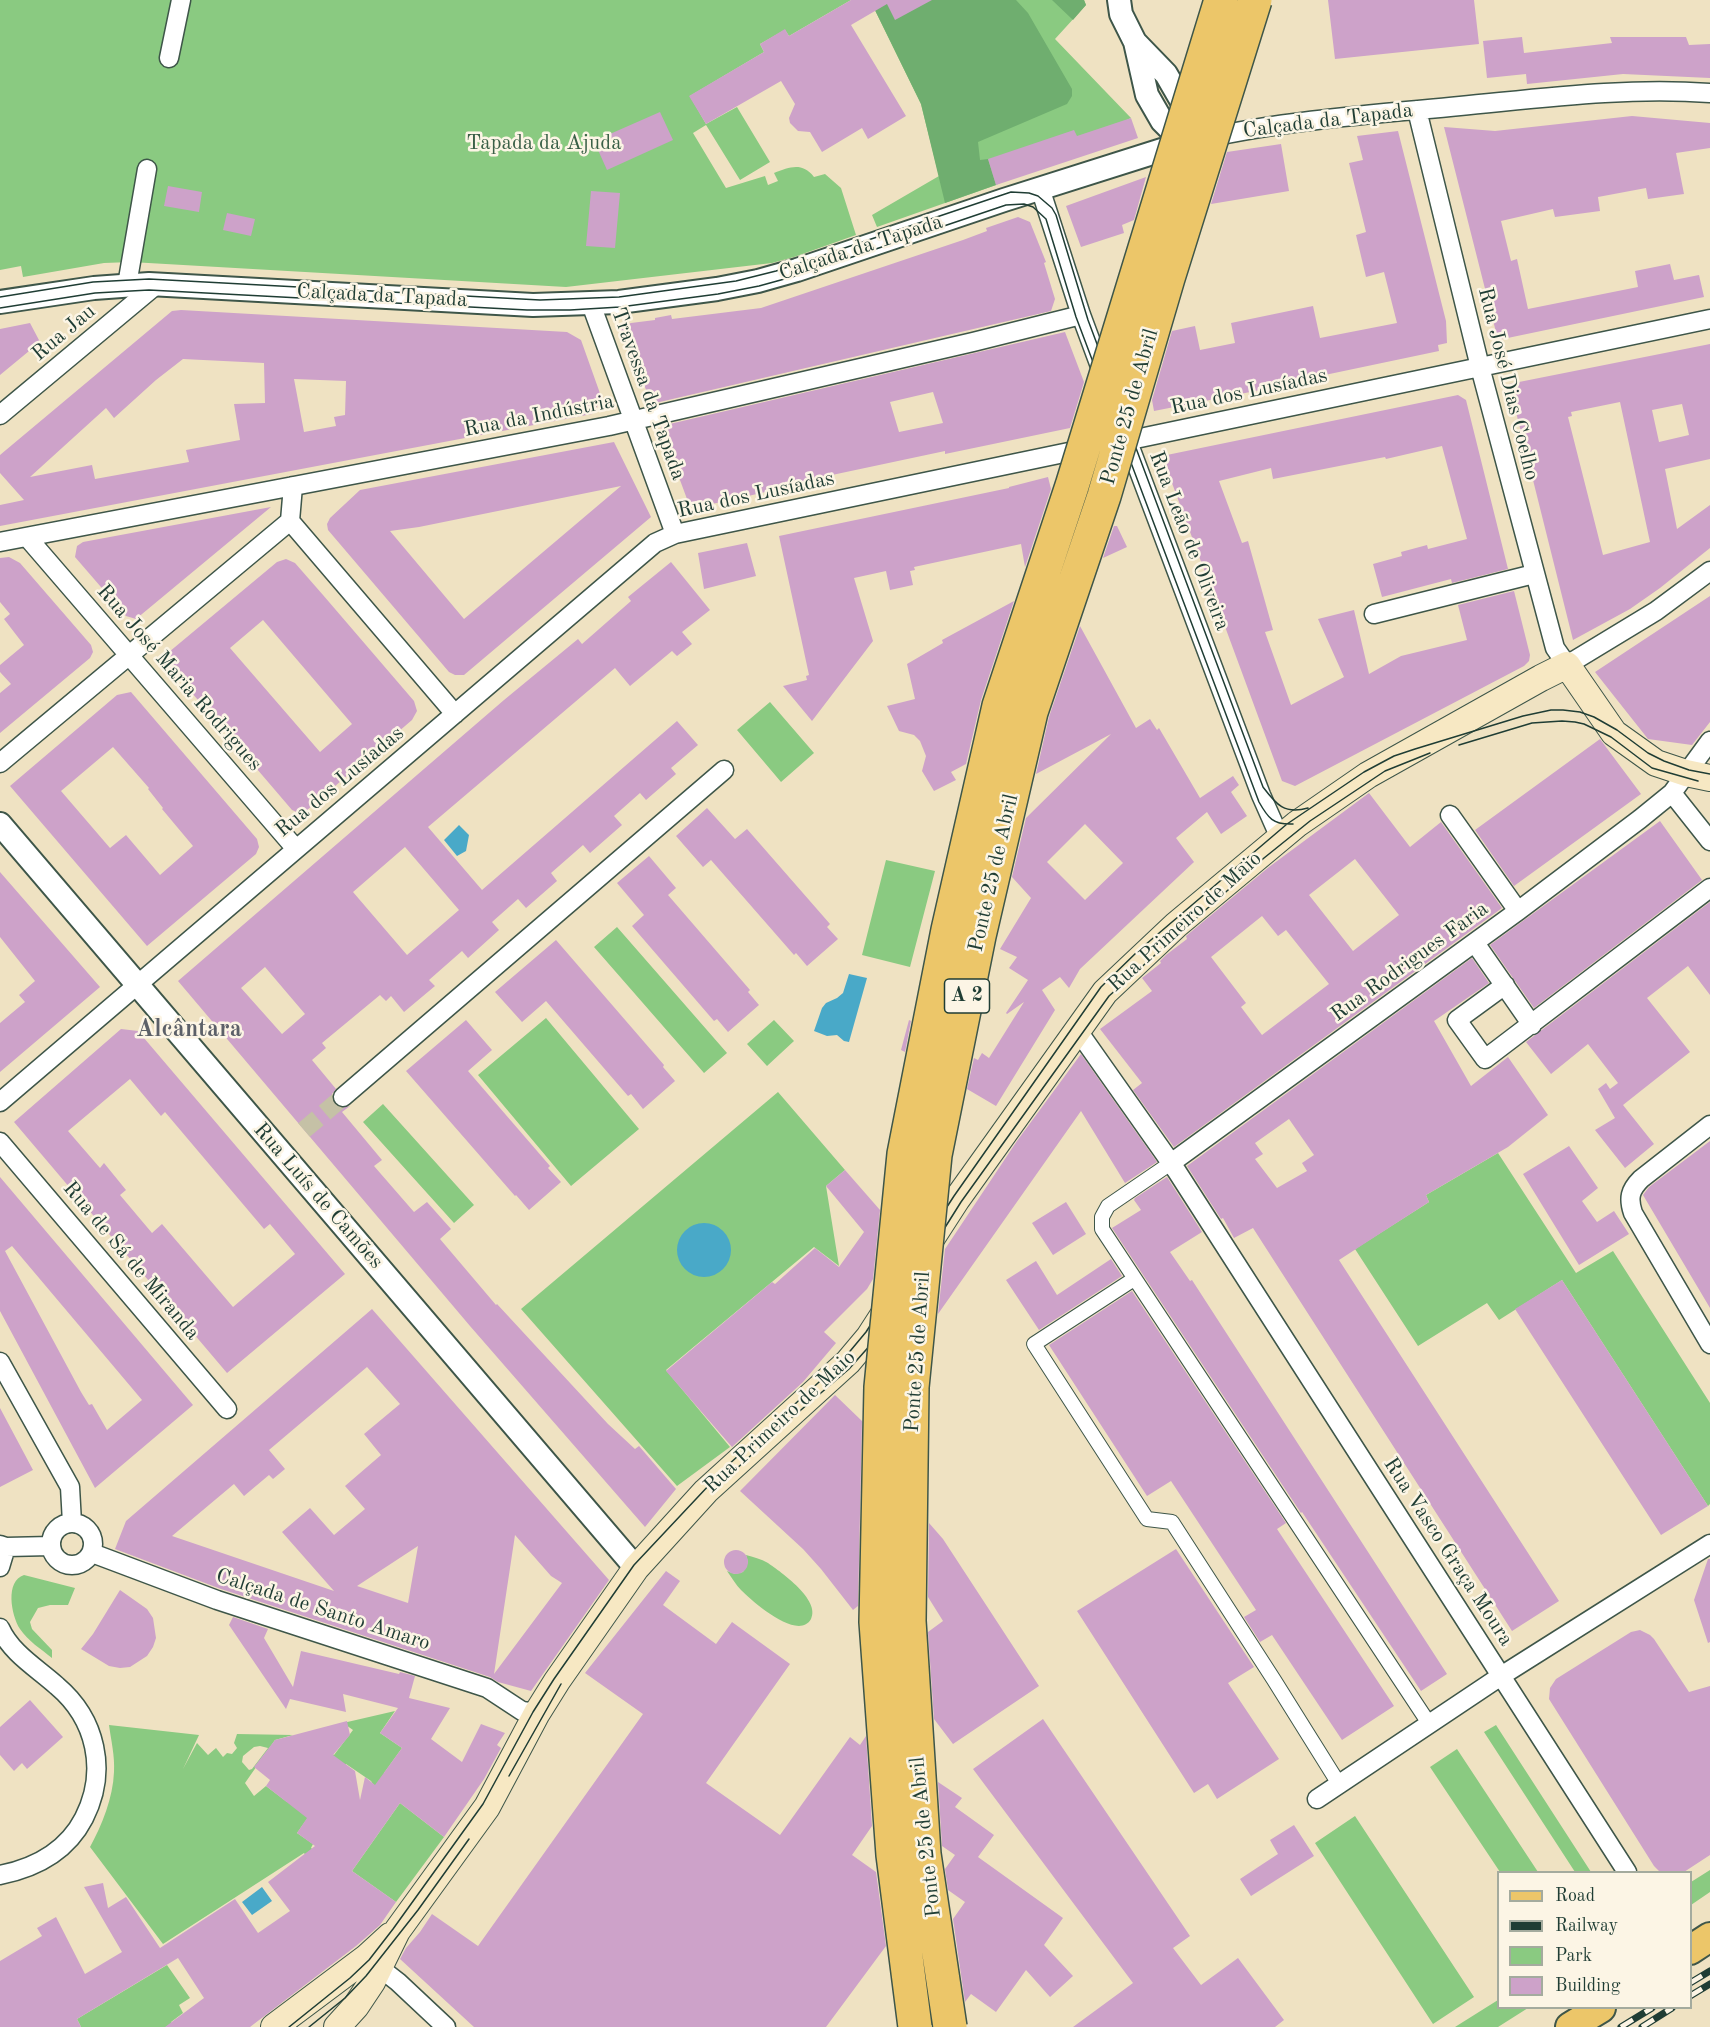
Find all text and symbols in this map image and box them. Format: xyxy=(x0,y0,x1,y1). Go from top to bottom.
street label: Calçada da Tapada xyxy=(1242,98,1414,144)
park label: Tapada da Ajuda xyxy=(466,130,622,156)
street label: Calçada da Tapada xyxy=(776,210,946,286)
street label: Calçada da Tapada xyxy=(296,279,468,313)
street label: Rua José Dias Coelho xyxy=(1472,285,1544,483)
street label: Rua Jau xyxy=(27,299,101,367)
street label: Travessa da Tapada xyxy=(605,304,691,484)
street label: Ponte 25 de Abril xyxy=(1096,326,1164,488)
street label: Rua dos Lusíadas xyxy=(1168,363,1330,421)
street label: Rua da Indústria xyxy=(462,389,616,443)
street label: Rua Leão de Oliveira xyxy=(1143,448,1235,634)
street label: Rua dos Lusíadas xyxy=(675,466,837,524)
street label: Rua José Maria Rodrigues xyxy=(91,579,267,777)
street label: Rua dos Lusíadas xyxy=(271,721,409,843)
street label: Ponte 25 de Abril xyxy=(964,792,1024,954)
street label: Rua Primeiro de Maio xyxy=(1103,846,1267,998)
street label: Rua Rodrigues Faria xyxy=(1326,896,1494,1028)
road number: A 2 xyxy=(944,979,990,1013)
district label: Alcântara xyxy=(136,1016,242,1044)
street label: Rua Luís de Camões xyxy=(248,1118,388,1274)
street label: Rua de Sá de Miranda xyxy=(57,1176,205,1346)
street label: Ponte 25 de Abril xyxy=(900,1271,936,1433)
street label: Rua Primeiro de Maio xyxy=(699,1345,861,1499)
street label: Rua Vasco Graça Moura xyxy=(1378,1453,1518,1651)
street label: Calçada de Santo Amaro xyxy=(213,1563,433,1657)
street label: Ponte 25 de Abril xyxy=(905,1755,947,1919)
legend xyxy=(1497,1871,1692,2009)
text: Road xyxy=(1555,1887,1595,1905)
text: Railway xyxy=(1555,1917,1618,1935)
text: Park xyxy=(1555,1947,1592,1965)
text: Building xyxy=(1555,1977,1620,1995)

